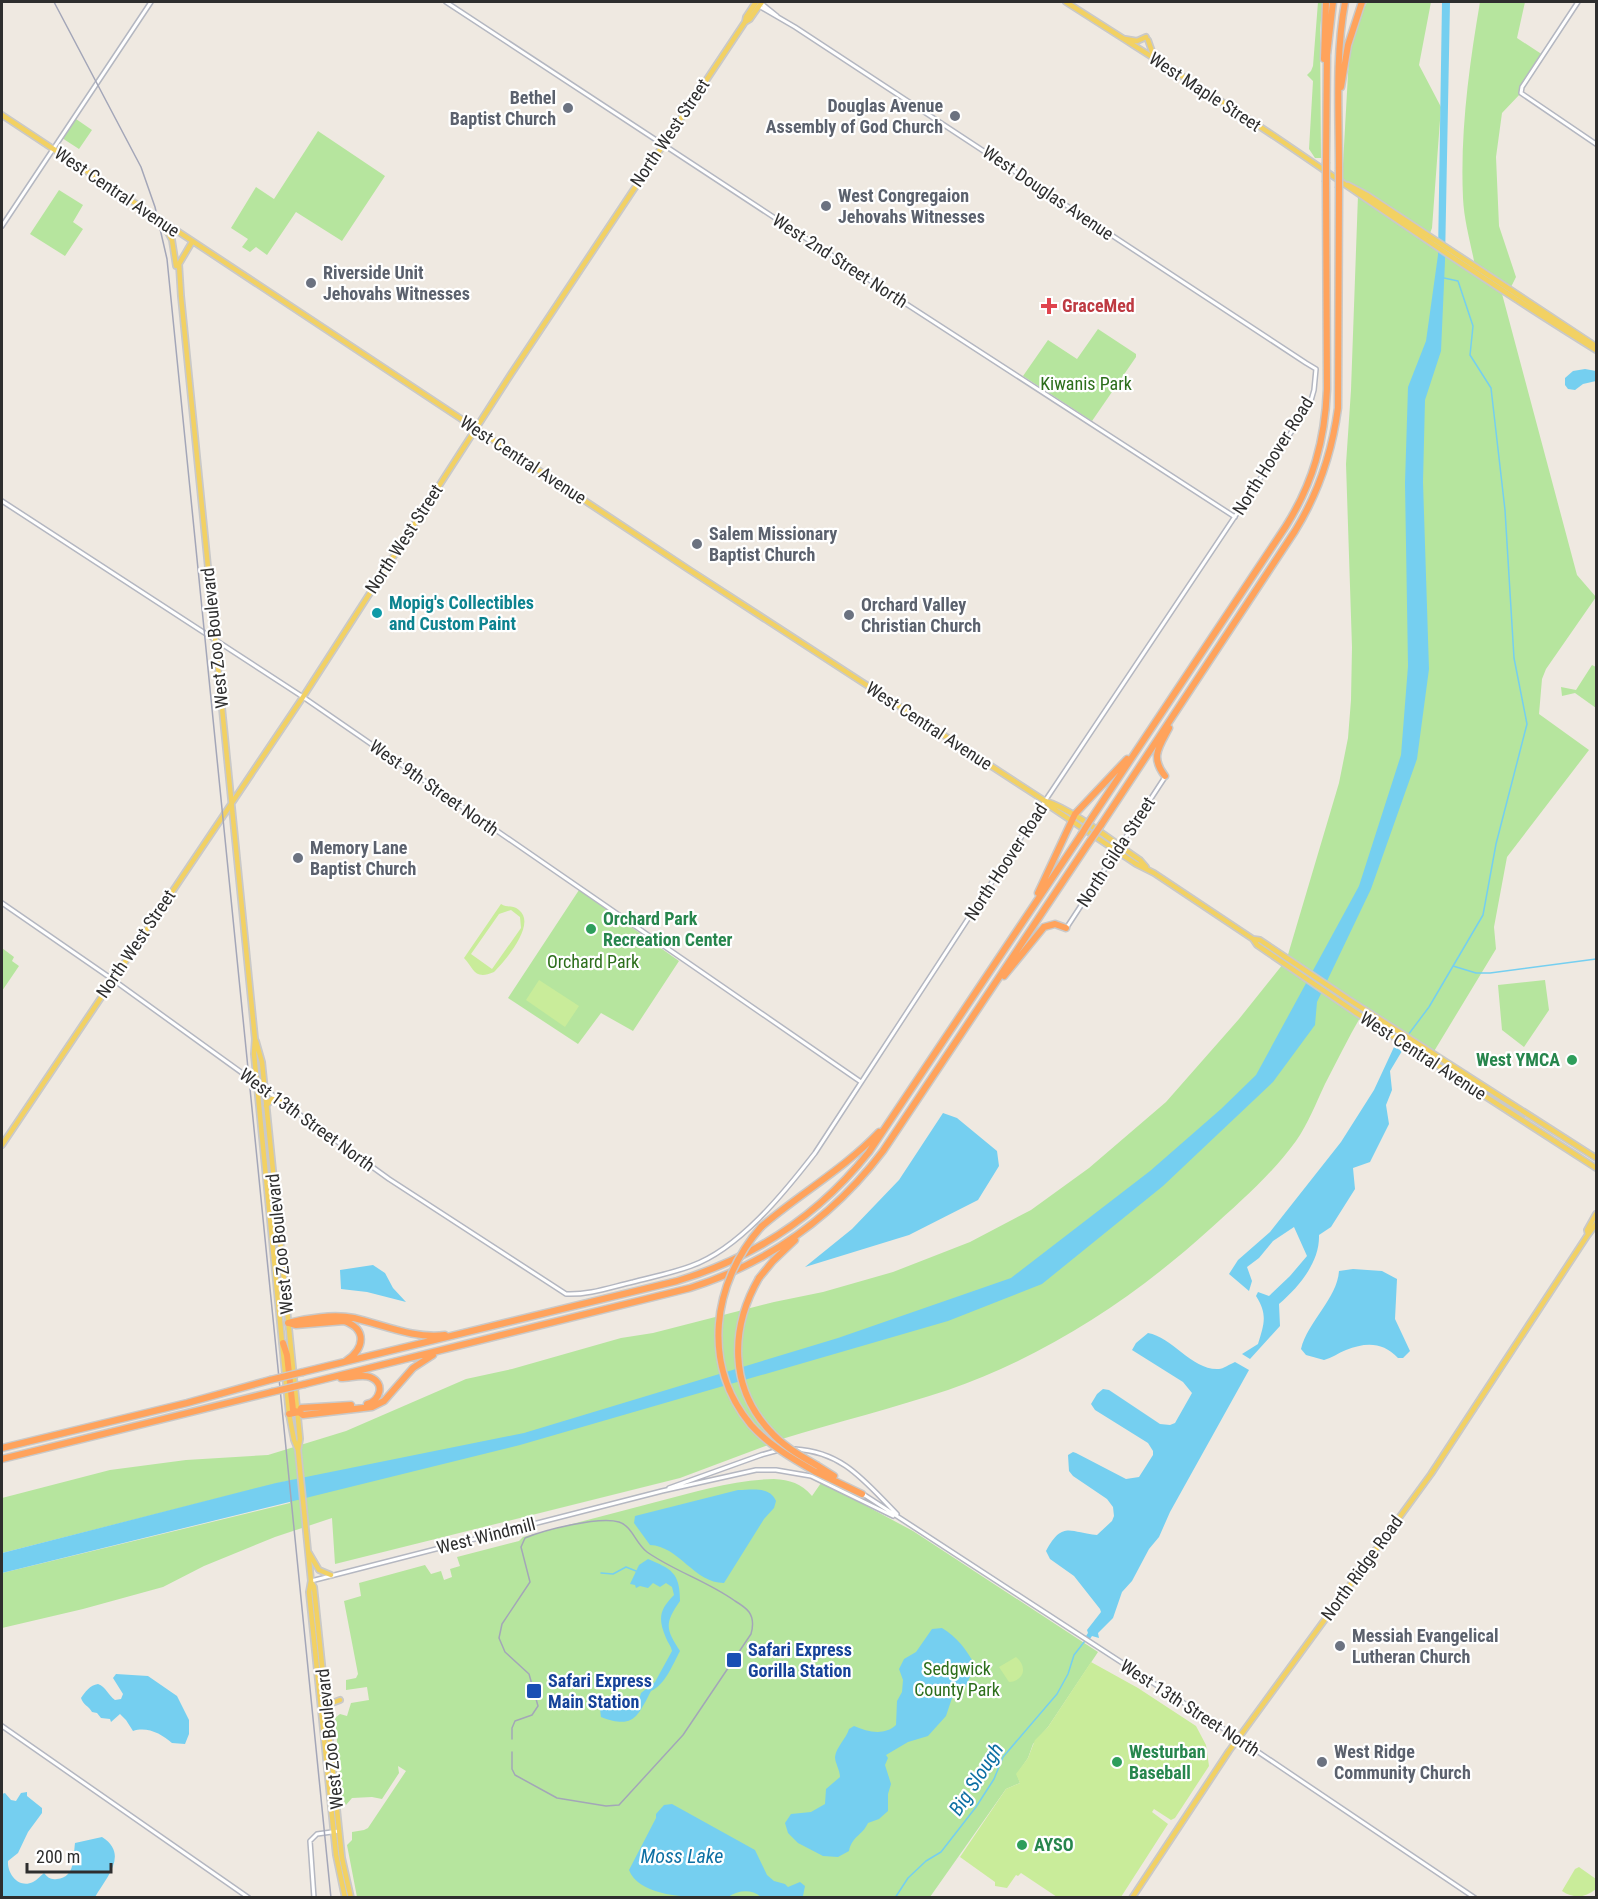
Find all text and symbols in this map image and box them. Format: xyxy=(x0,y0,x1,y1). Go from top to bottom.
street label: West Maple Street xyxy=(1145,48,1265,136)
street label: North West Street xyxy=(626,75,714,191)
place label: Bethel Baptist Church xyxy=(450,87,556,129)
place label: Douglas Avenue Assembly of God Church xyxy=(766,95,943,137)
marker: Bethel Baptist Church xyxy=(561,101,575,115)
marker: Douglas Avenue Assembly of God Church xyxy=(948,109,962,123)
street label: West Douglas Avenue xyxy=(979,141,1118,244)
street label: West Central Avenue xyxy=(51,142,184,241)
place label: West Congregaion Jehovahs Witnesses xyxy=(838,185,985,227)
marker: West Congregaion Jehovahs Witnesses xyxy=(819,199,833,213)
street label: West 2nd Street North xyxy=(769,209,912,312)
place label: Riverside Unit Jehovahs Witnesses xyxy=(323,262,470,304)
marker: Riverside Unit Jehovahs Witnesses xyxy=(304,276,318,290)
place label: GraceMed xyxy=(1062,295,1135,316)
marker: GraceMed xyxy=(1040,297,1058,315)
park label: Kiwanis Park xyxy=(1040,373,1132,394)
street label: North Hoover Road xyxy=(1228,393,1317,519)
street label: West Central Avenue xyxy=(456,411,590,508)
street label: North West Street xyxy=(360,480,447,597)
place label: Salem Missionary Baptist Church xyxy=(709,523,837,565)
marker: Salem Missionary Baptist Church xyxy=(690,537,704,551)
street label: West Zoo Boulevard xyxy=(197,567,232,709)
place label: Mopig's Collectibles and Custom Paint xyxy=(389,592,534,634)
place label: Orchard Valley Christian Church xyxy=(861,594,981,636)
marker: Mopig's Collectibles and Custom Paint xyxy=(370,606,384,620)
marker: Orchard Valley Christian Church xyxy=(842,608,856,622)
street label: West Central Avenue xyxy=(862,677,996,774)
street label: West 9th Street North xyxy=(366,735,503,840)
street label: North Gilda Street xyxy=(1072,793,1159,911)
street label: North Hoover Road xyxy=(960,799,1051,924)
place label: Memory Lane Baptist Church xyxy=(310,837,416,879)
marker: Memory Lane Baptist Church xyxy=(291,851,305,865)
street label: North West Street xyxy=(92,886,180,1002)
place label: Orchard Park Recreation Center xyxy=(603,908,733,950)
marker: Orchard Park Recreation Center xyxy=(584,922,598,936)
park label: Orchard Park xyxy=(547,951,639,972)
street label: West Central Avenue xyxy=(1356,1007,1490,1104)
place label: West YMCA xyxy=(1476,1049,1560,1070)
marker: West YMCA xyxy=(1565,1053,1579,1067)
street label: West 13th Street North xyxy=(236,1064,379,1176)
street label: West Zoo Boulevard xyxy=(262,1173,297,1315)
street label: North Ridge Road xyxy=(1317,1511,1407,1624)
street label: West Windmill xyxy=(434,1513,537,1558)
place label: Messiah Evangelical Lutheran Church xyxy=(1352,1625,1499,1667)
place label: Safari Express Gorilla Station xyxy=(748,1639,852,1681)
marker: Messiah Evangelical Lutheran Church xyxy=(1333,1639,1347,1653)
marker: Safari Express Gorilla Station xyxy=(725,1651,743,1669)
street label: West 13th Street North xyxy=(1117,1655,1264,1760)
park label: Sedgwick County Park xyxy=(914,1658,1000,1700)
street label: West Zoo Boulevard xyxy=(312,1668,347,1810)
place label: Safari Express Main Station xyxy=(548,1670,652,1712)
marker: Safari Express Main Station xyxy=(525,1682,543,1700)
water label: Big Slough xyxy=(944,1738,1008,1820)
place label: Westurban Baseball xyxy=(1129,1741,1206,1783)
place label: West Ridge Community Church xyxy=(1334,1741,1471,1783)
marker: Westurban Baseball xyxy=(1110,1755,1124,1769)
marker: West Ridge Community Church xyxy=(1315,1755,1329,1769)
place label: AYSO xyxy=(1034,1834,1074,1855)
scale bar xyxy=(27,1836,111,1874)
marker: AYSO xyxy=(1015,1838,1029,1852)
water label: Moss Lake xyxy=(641,1844,723,1868)
text: 200 m xyxy=(36,1846,80,1867)

